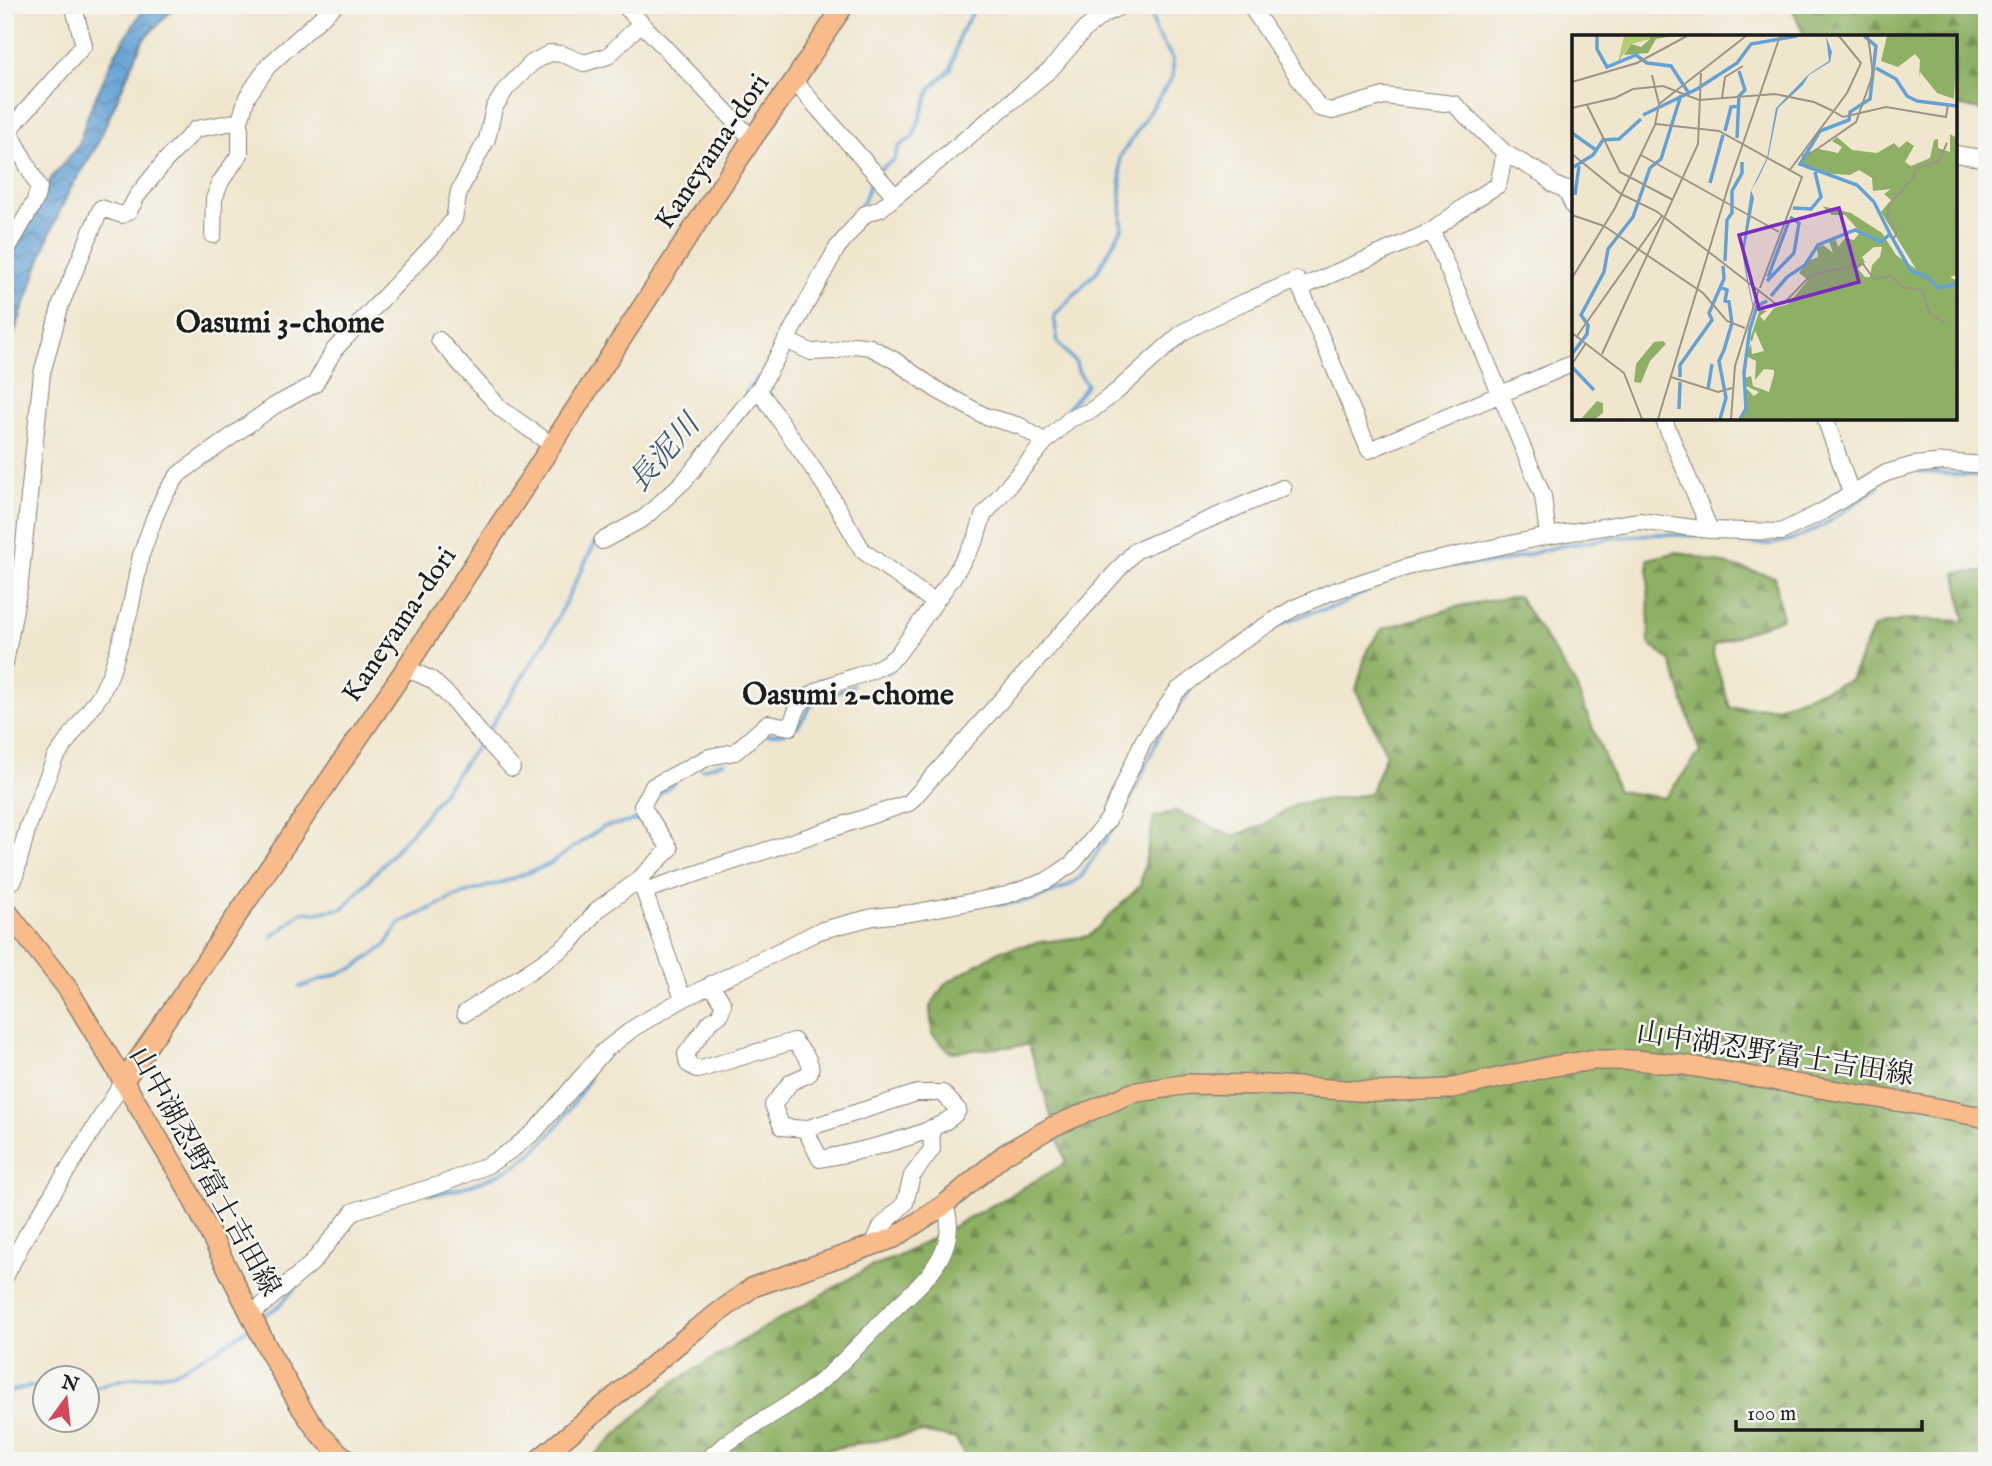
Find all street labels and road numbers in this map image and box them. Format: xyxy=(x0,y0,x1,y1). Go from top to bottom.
street label: Kaneyama-dori xyxy=(648,68,778,236)
street label: Kaneyama-dori xyxy=(335,541,465,709)
street label: 山中湖忍野富士吉田線 xyxy=(1634,1016,1916,1094)
street label: 山中湖忍野富士吉田線 xyxy=(121,1041,287,1303)

